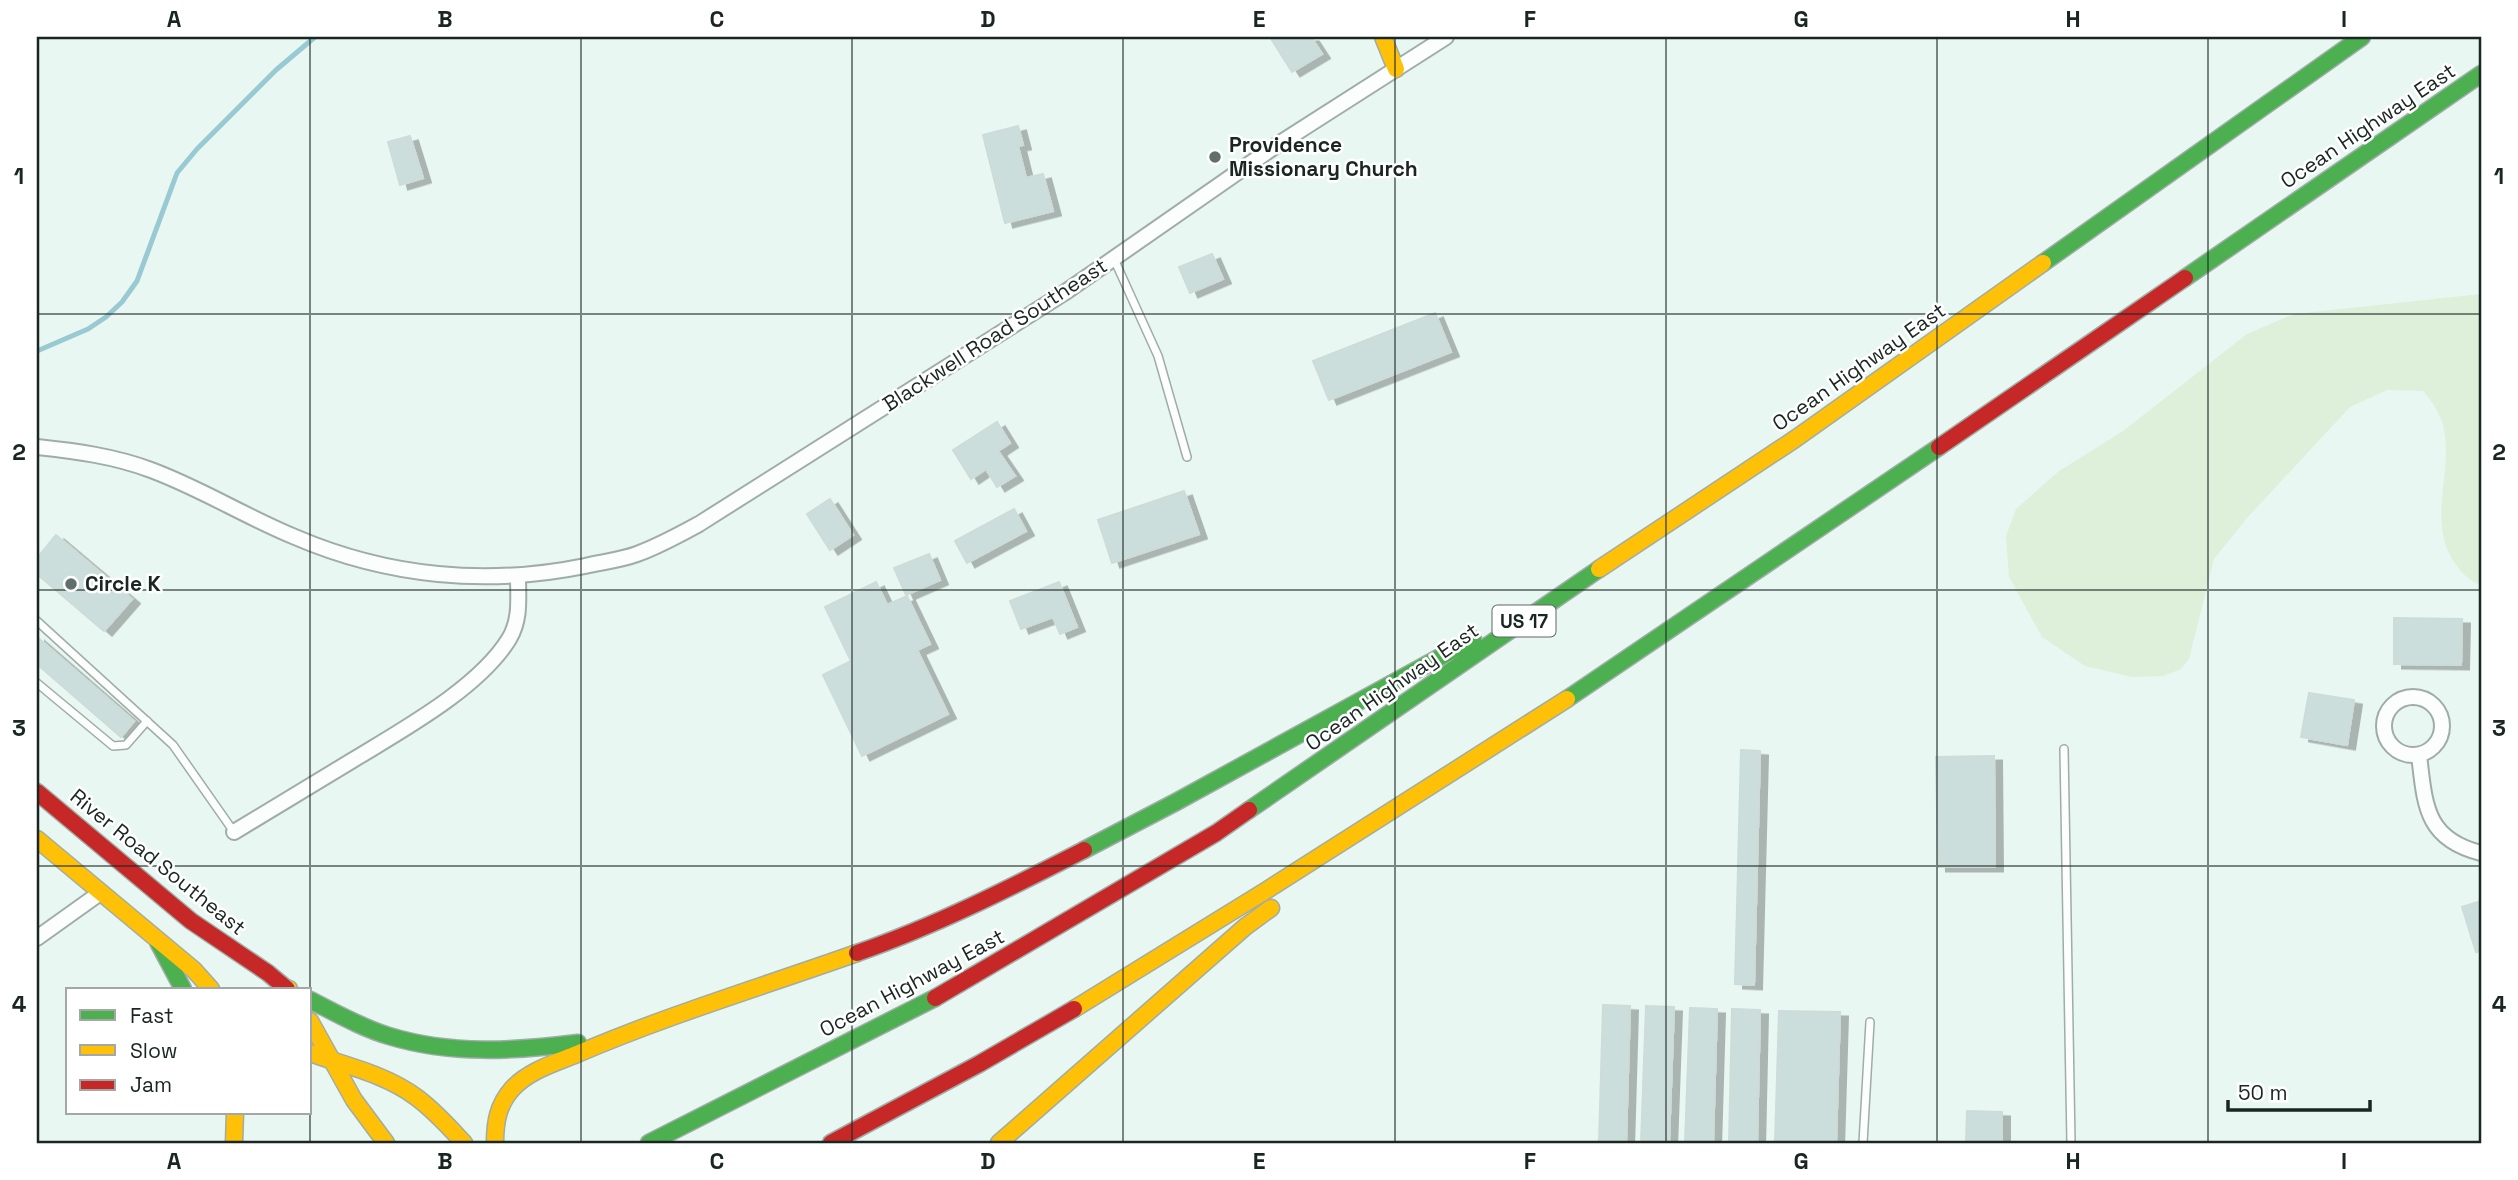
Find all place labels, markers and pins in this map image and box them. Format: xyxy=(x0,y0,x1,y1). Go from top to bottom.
place label: Providence Missionary Church xyxy=(1229,131,1418,182)
marker: Providence Missionary Church xyxy=(1207,149,1223,165)
place label: Circle K xyxy=(85,570,161,597)
marker: Circle K xyxy=(63,576,79,592)

